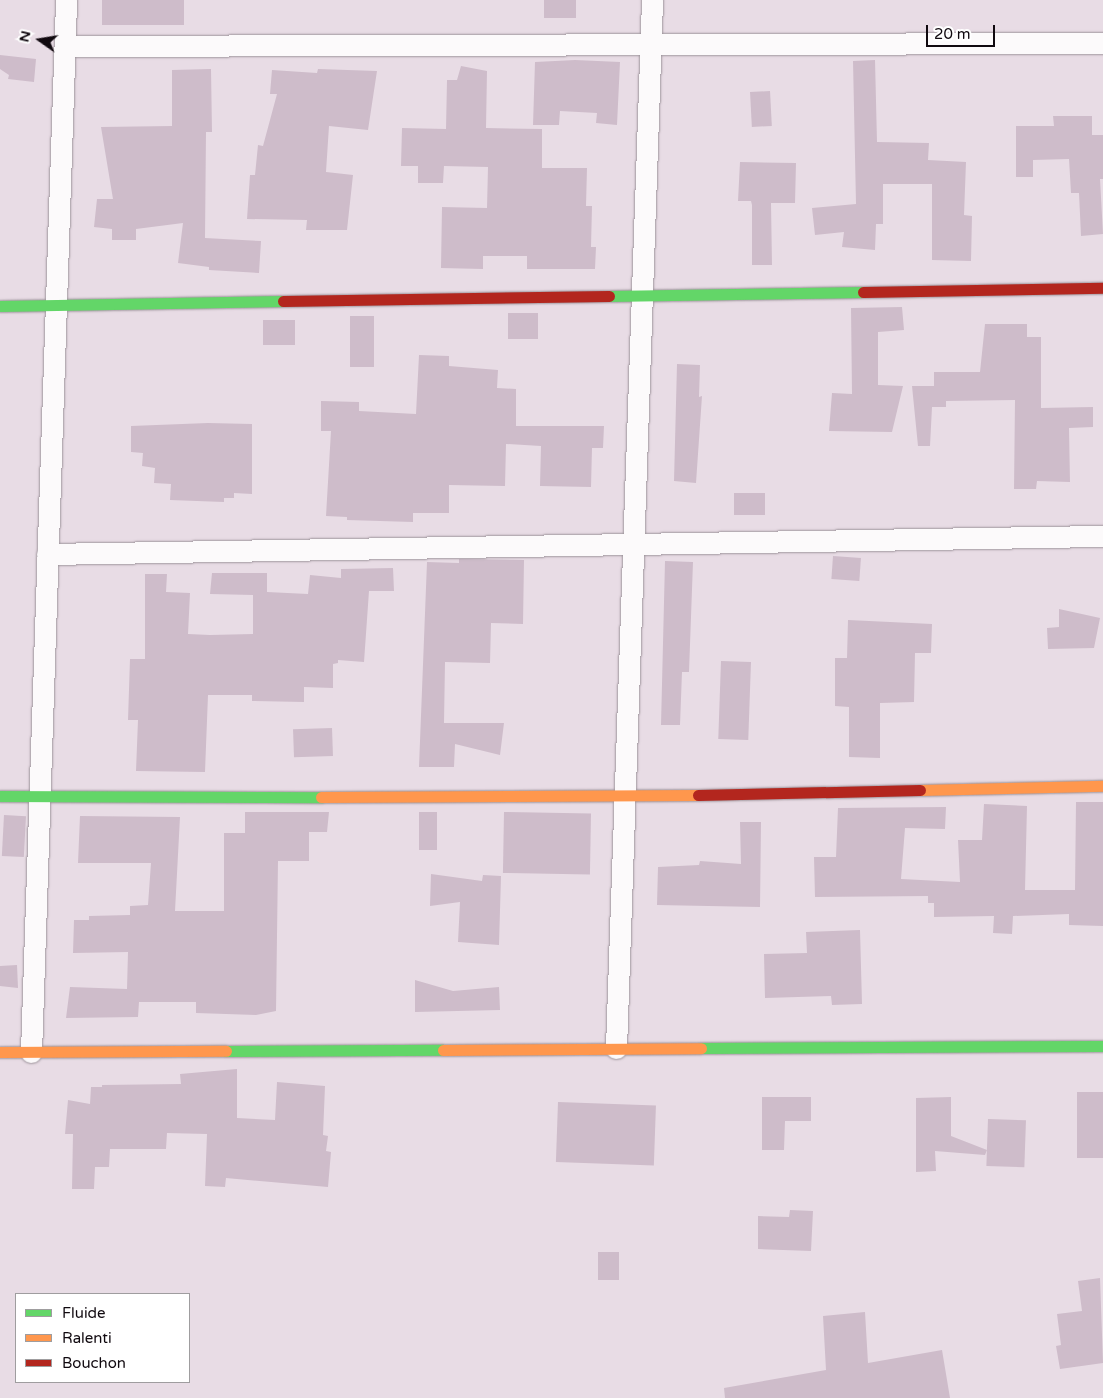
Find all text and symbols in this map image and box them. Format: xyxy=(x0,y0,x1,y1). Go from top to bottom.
north arrow xyxy=(15,15,65,65)
scale bar xyxy=(928,15,997,47)
text: 20 m xyxy=(934,25,971,43)
text: N xyxy=(15,29,34,44)
legend xyxy=(15,1293,190,1383)
text: Fluide xyxy=(62,1304,106,1322)
text: Ralenti xyxy=(62,1329,112,1347)
text: Bouchon xyxy=(62,1354,126,1372)

